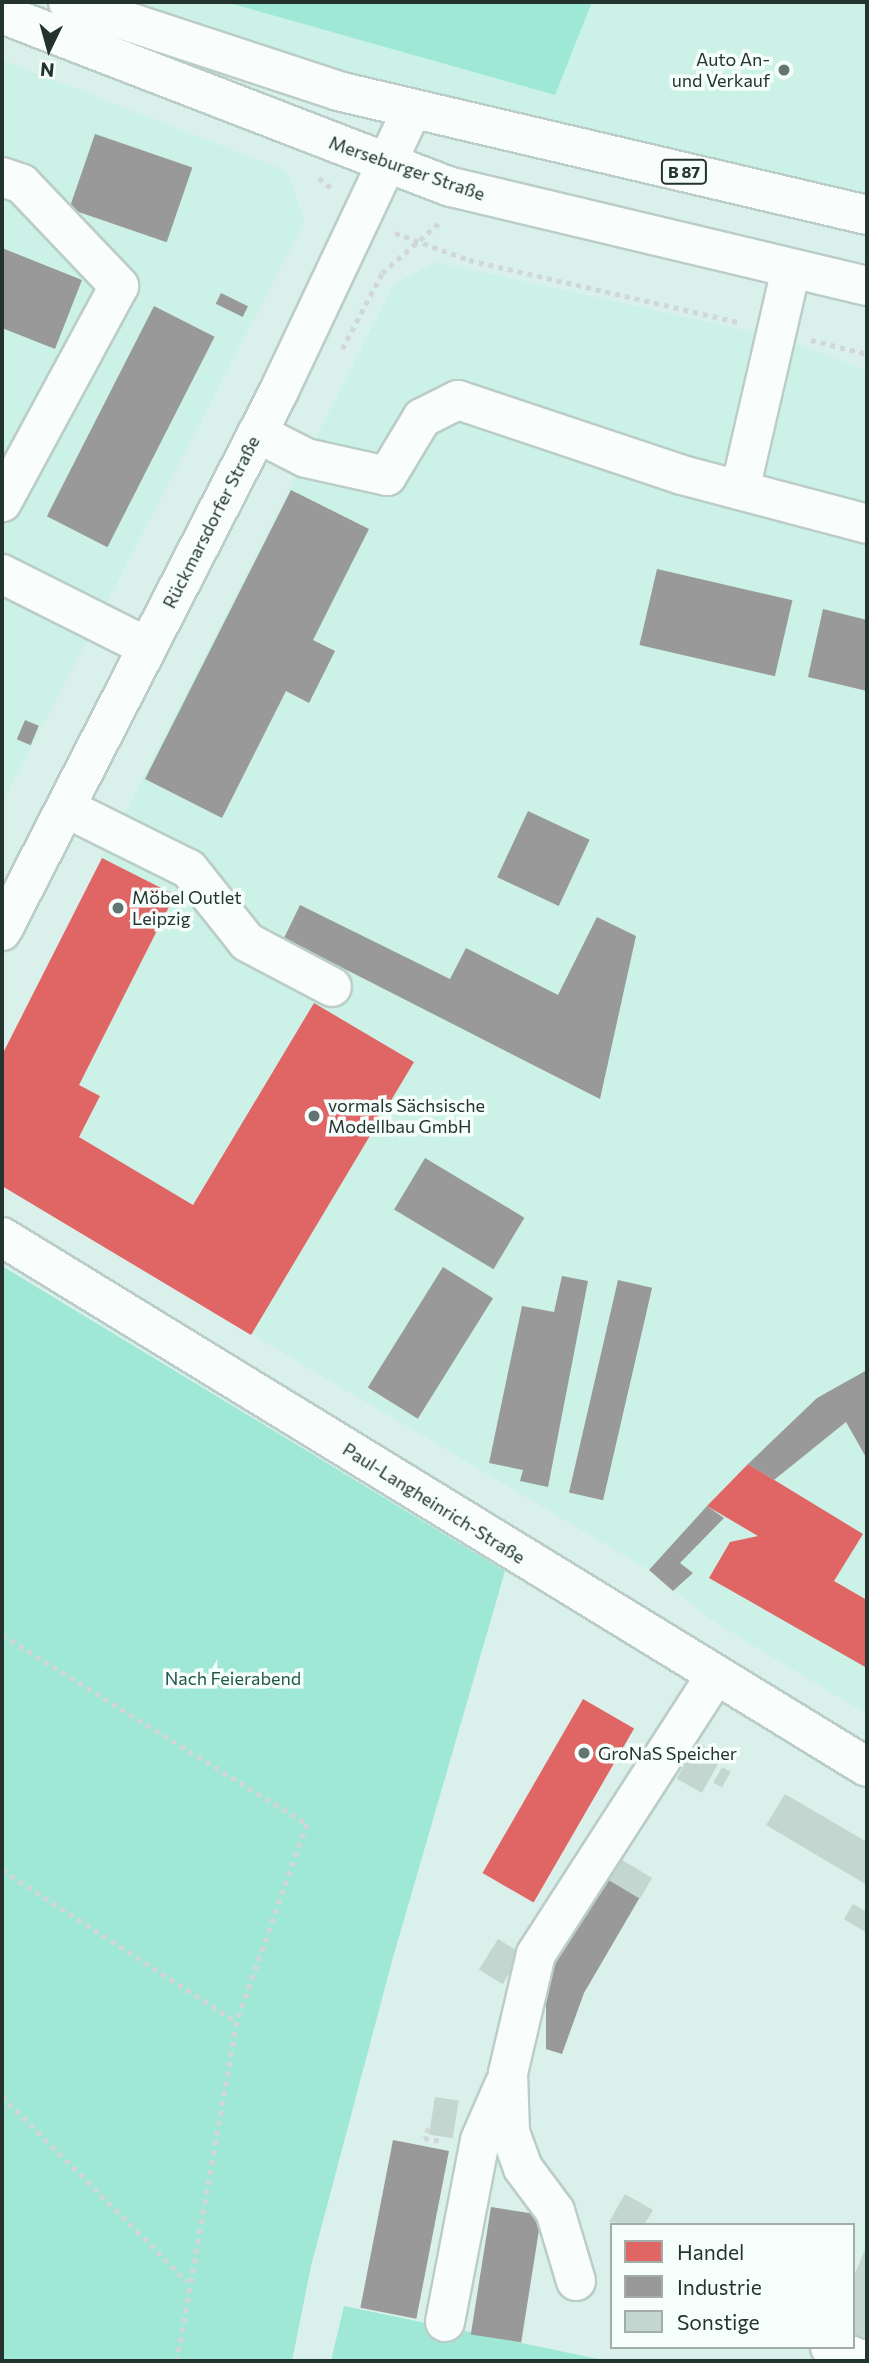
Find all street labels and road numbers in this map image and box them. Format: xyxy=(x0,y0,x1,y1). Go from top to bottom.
street label: Merseburger Straße xyxy=(326,131,488,205)
road number: B 87 xyxy=(660,160,708,184)
street label: Rückmarsdorfer Straße xyxy=(158,432,264,612)
street label: Paul-Langheinrich-Straße xyxy=(339,1438,529,1568)

